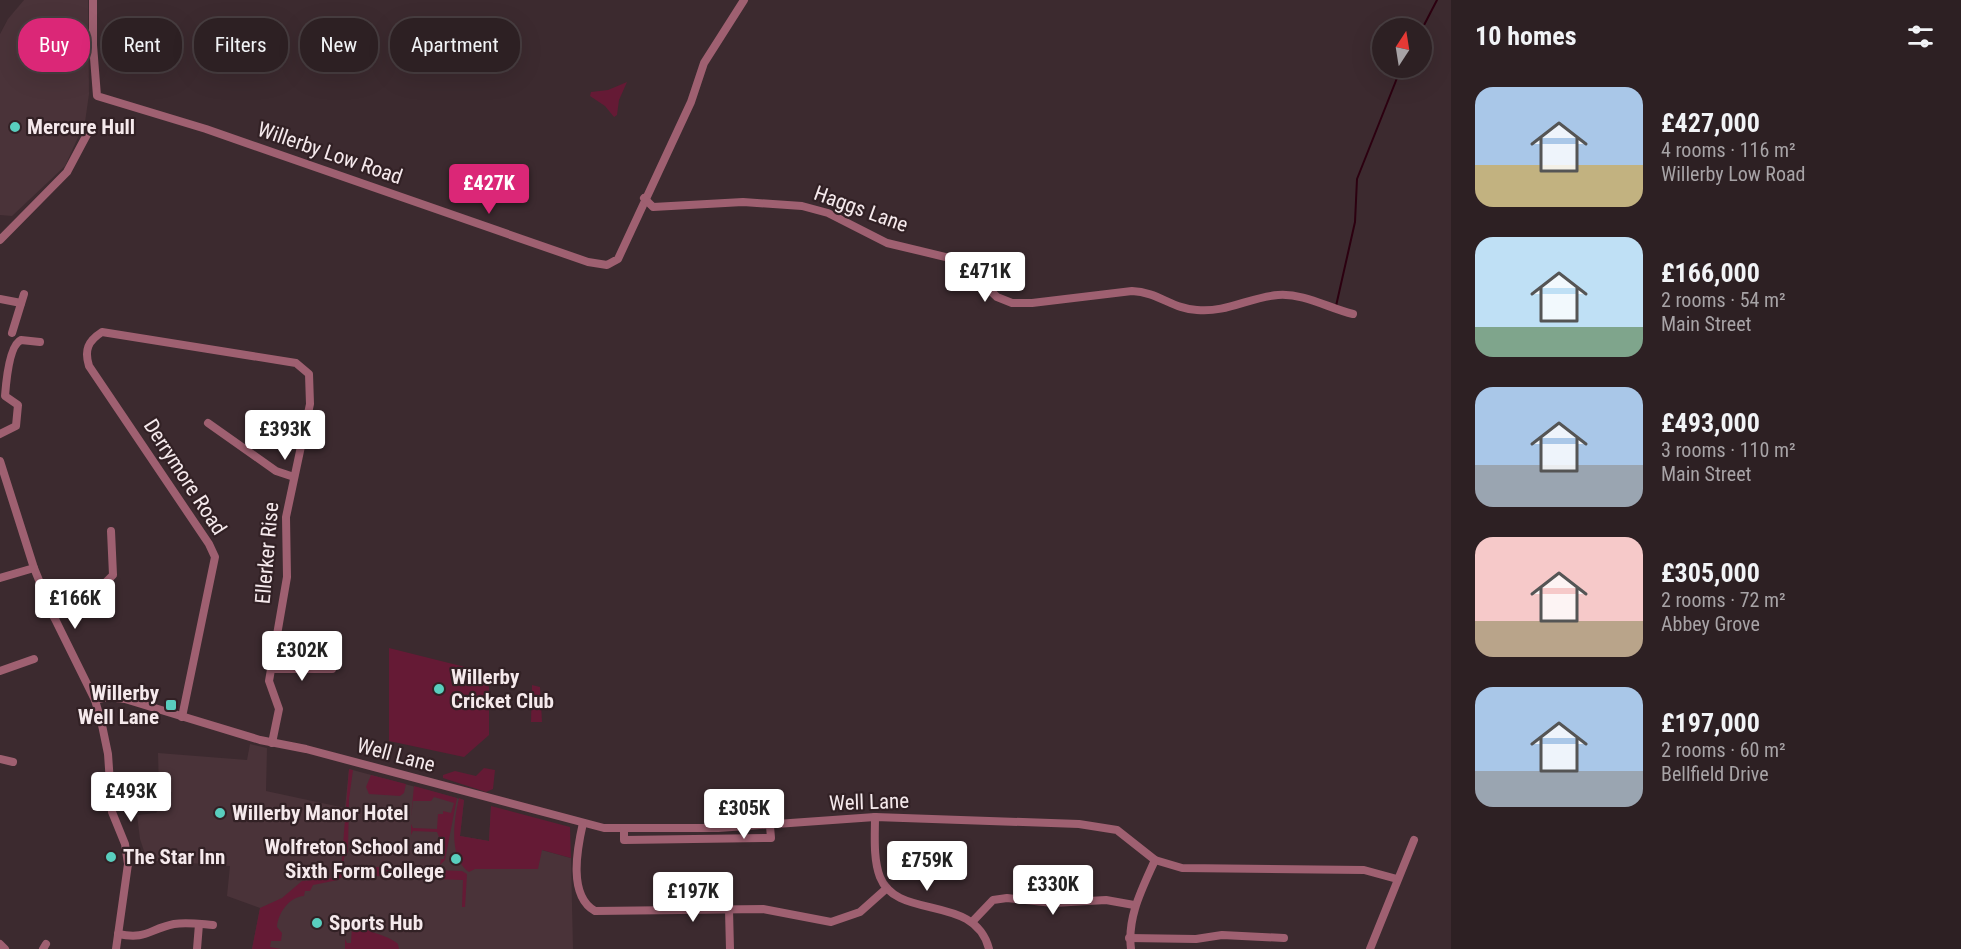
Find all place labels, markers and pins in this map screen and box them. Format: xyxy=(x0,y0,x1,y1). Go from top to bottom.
place label: Mercure Hull xyxy=(27,115,135,139)
marker: Mercure Hull xyxy=(8,120,22,134)
pin: £427K xyxy=(447,164,531,215)
pin: £471K xyxy=(943,252,1027,303)
pin: £393K xyxy=(243,410,327,461)
pin: £166K xyxy=(33,579,117,630)
pin: £302K xyxy=(260,631,344,682)
place label: Willerby Cricket Club xyxy=(451,665,554,713)
place label: Willerby Well Lane xyxy=(78,681,160,729)
marker: Willerby Cricket Club xyxy=(432,682,446,696)
marker: Willerby Well Lane xyxy=(164,698,178,712)
pin: £493K xyxy=(89,772,173,823)
pin: £305K xyxy=(702,789,786,840)
place label: Willerby Manor Hotel xyxy=(232,801,409,825)
marker: Willerby Manor Hotel xyxy=(213,806,227,820)
place label: Wolfreton School and Sixth Form College xyxy=(264,835,444,883)
pin: £759K xyxy=(885,841,969,892)
place label: The Star Inn xyxy=(123,845,225,869)
marker: The Star Inn xyxy=(104,850,118,864)
marker: Wolfreton School and Sixth Form College xyxy=(449,852,463,866)
pin: £330K xyxy=(1011,865,1095,916)
pin: £197K xyxy=(651,872,735,923)
place label: Sports Hub xyxy=(329,911,423,935)
marker: Sports Hub xyxy=(310,916,324,930)

